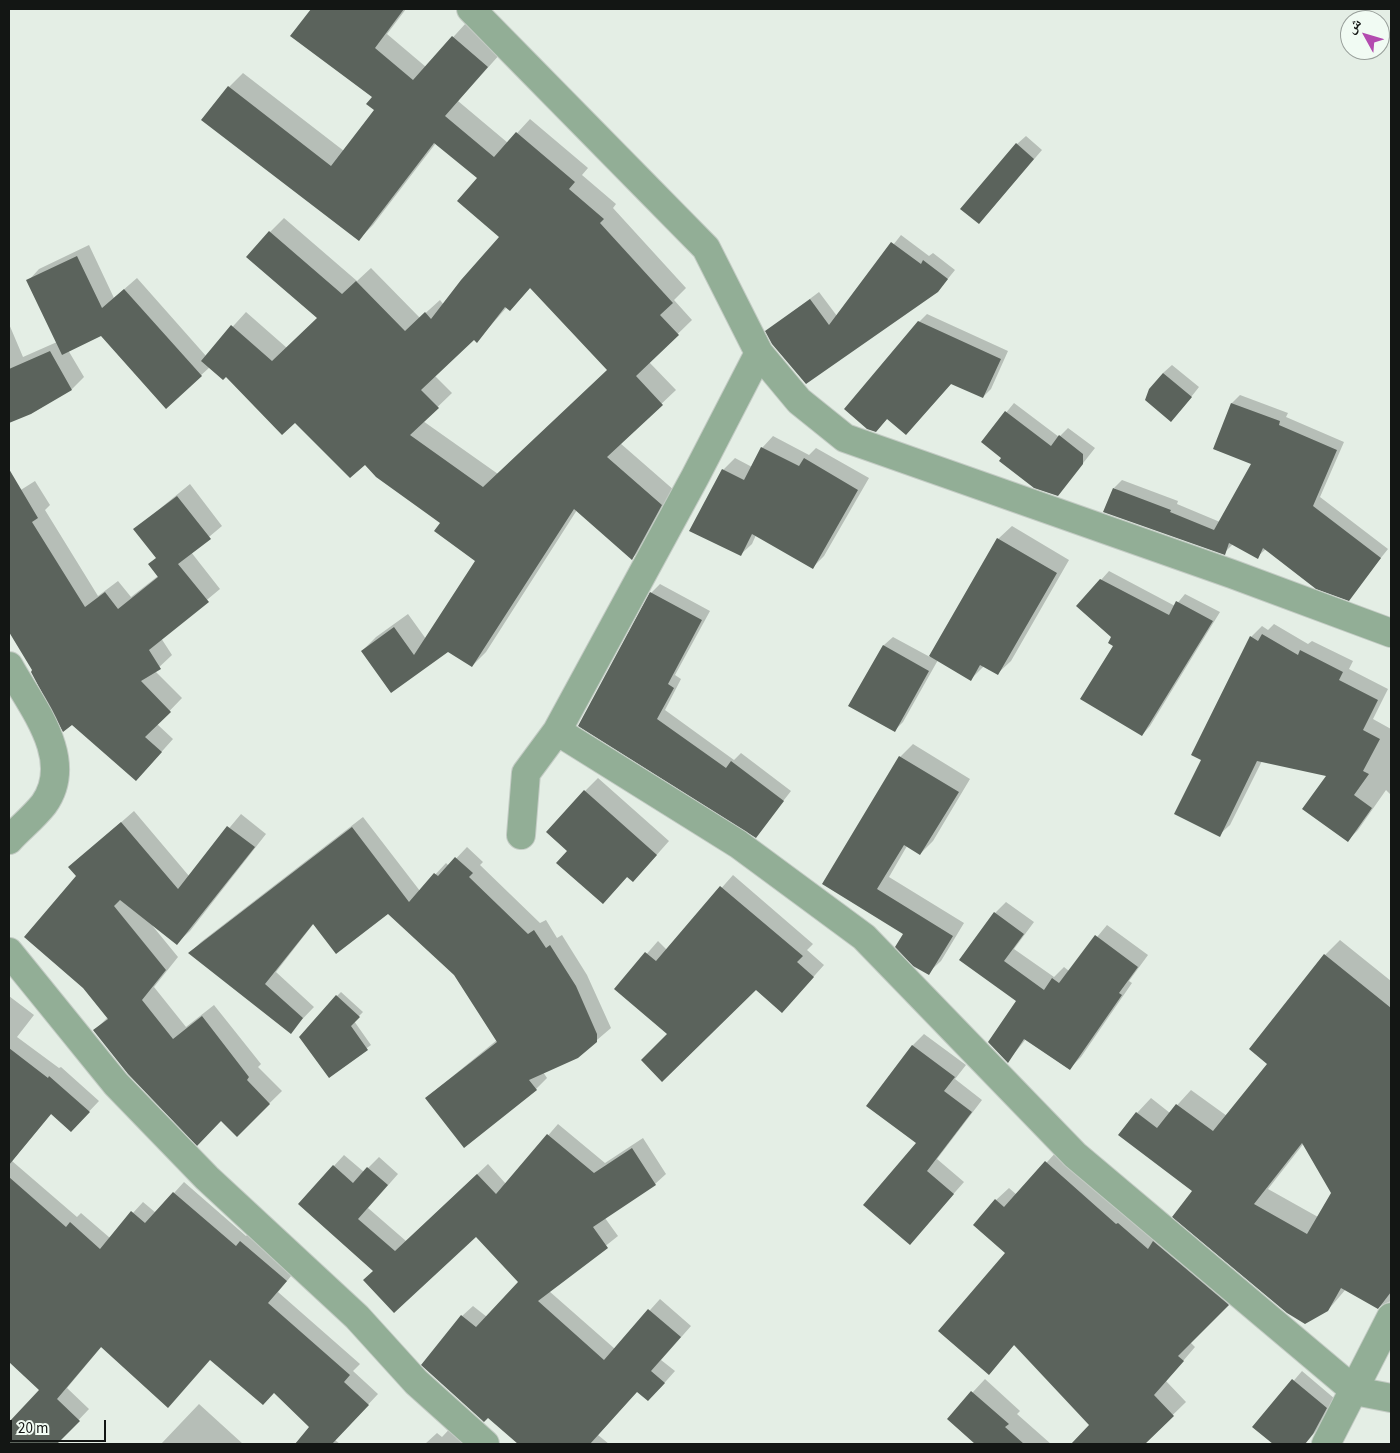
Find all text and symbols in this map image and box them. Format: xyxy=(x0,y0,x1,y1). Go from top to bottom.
north arrow xyxy=(1340,10,1390,60)
text: ش xyxy=(1342,14,1367,38)
scale bar xyxy=(12,1410,109,1442)
text: 20 m xyxy=(18,1418,48,1439)

